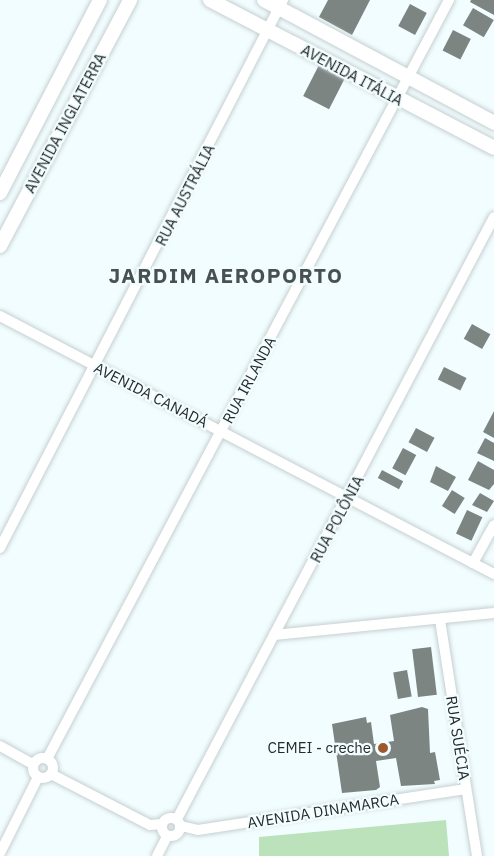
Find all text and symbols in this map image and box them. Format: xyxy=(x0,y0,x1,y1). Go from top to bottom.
street label: AVENIDA ITÁLIA xyxy=(298,41,406,109)
street label: AVENIDA INGLATERRA xyxy=(20,50,110,196)
street label: RUA AUSTRÁLIA xyxy=(152,141,218,249)
district label: JARDIM AEROPORTO xyxy=(109,262,343,288)
street label: RUA IRLANDA xyxy=(219,334,279,426)
street label: AVENIDA CANADÁ xyxy=(91,359,211,431)
street label: RUA POLÔNIA xyxy=(306,472,368,566)
street label: RUA SUÉCIA xyxy=(442,695,474,781)
place label: CEMEI - creche xyxy=(267,739,371,757)
marker: CEMEI - creche xyxy=(376,741,390,755)
street label: AVENIDA DINAMARCA xyxy=(246,790,400,832)

